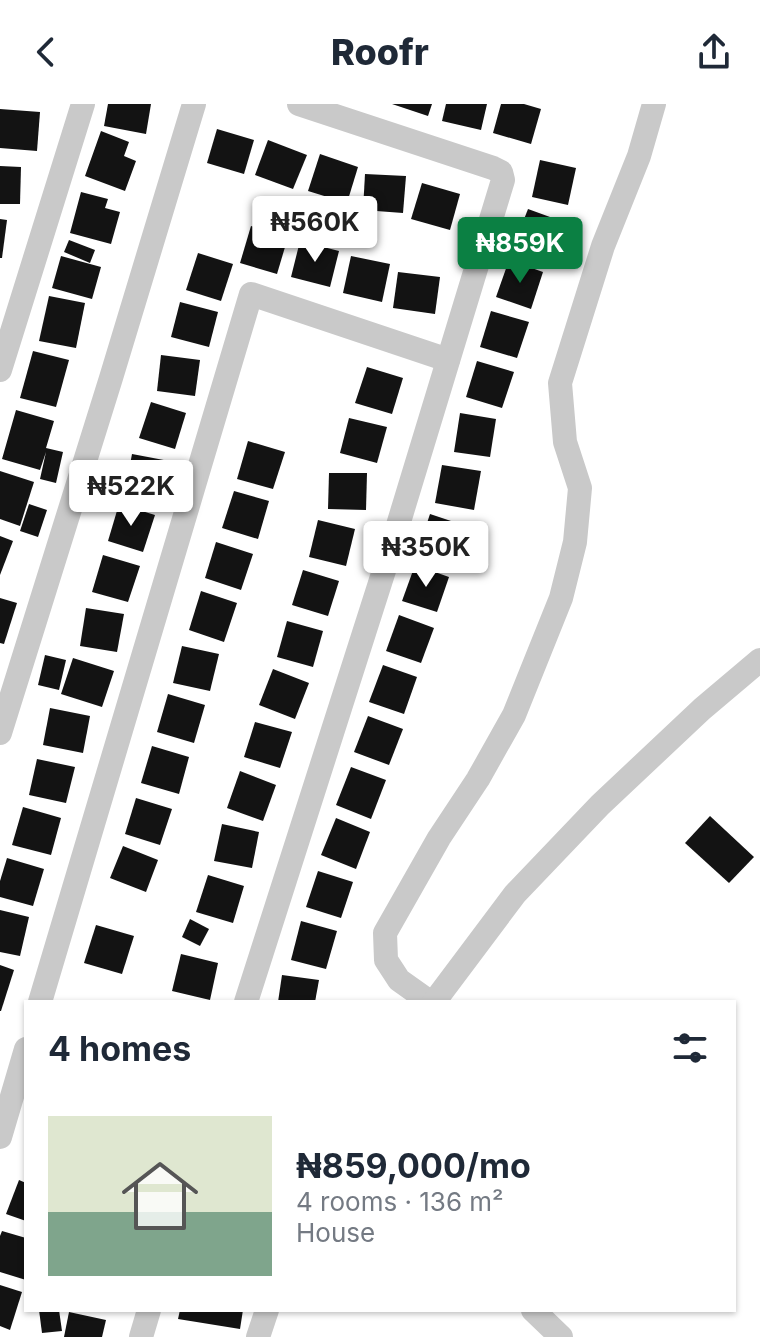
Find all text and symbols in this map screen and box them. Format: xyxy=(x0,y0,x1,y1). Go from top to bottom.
icon: back xyxy=(24,30,68,74)
text: Roofr xyxy=(331,30,429,74)
icon: share xyxy=(692,30,736,74)
pin: ₦560K xyxy=(259,196,371,264)
text: ₦560K xyxy=(270,206,360,237)
pin: ₦859K xyxy=(464,217,576,285)
text: ₦859K xyxy=(476,227,564,258)
pin: ₦522K xyxy=(75,460,187,528)
text: ₦522K xyxy=(87,470,175,501)
pin: ₦350K xyxy=(370,521,482,589)
text: ₦350K xyxy=(381,531,471,562)
icon: filters xyxy=(668,1026,712,1070)
text: 4 homes xyxy=(48,1028,191,1069)
text: ₦859,000/mo xyxy=(296,1145,531,1186)
icon: home xyxy=(112,1148,208,1244)
text: 4 rooms · 136 m² xyxy=(296,1186,504,1217)
text: House xyxy=(296,1217,375,1248)

